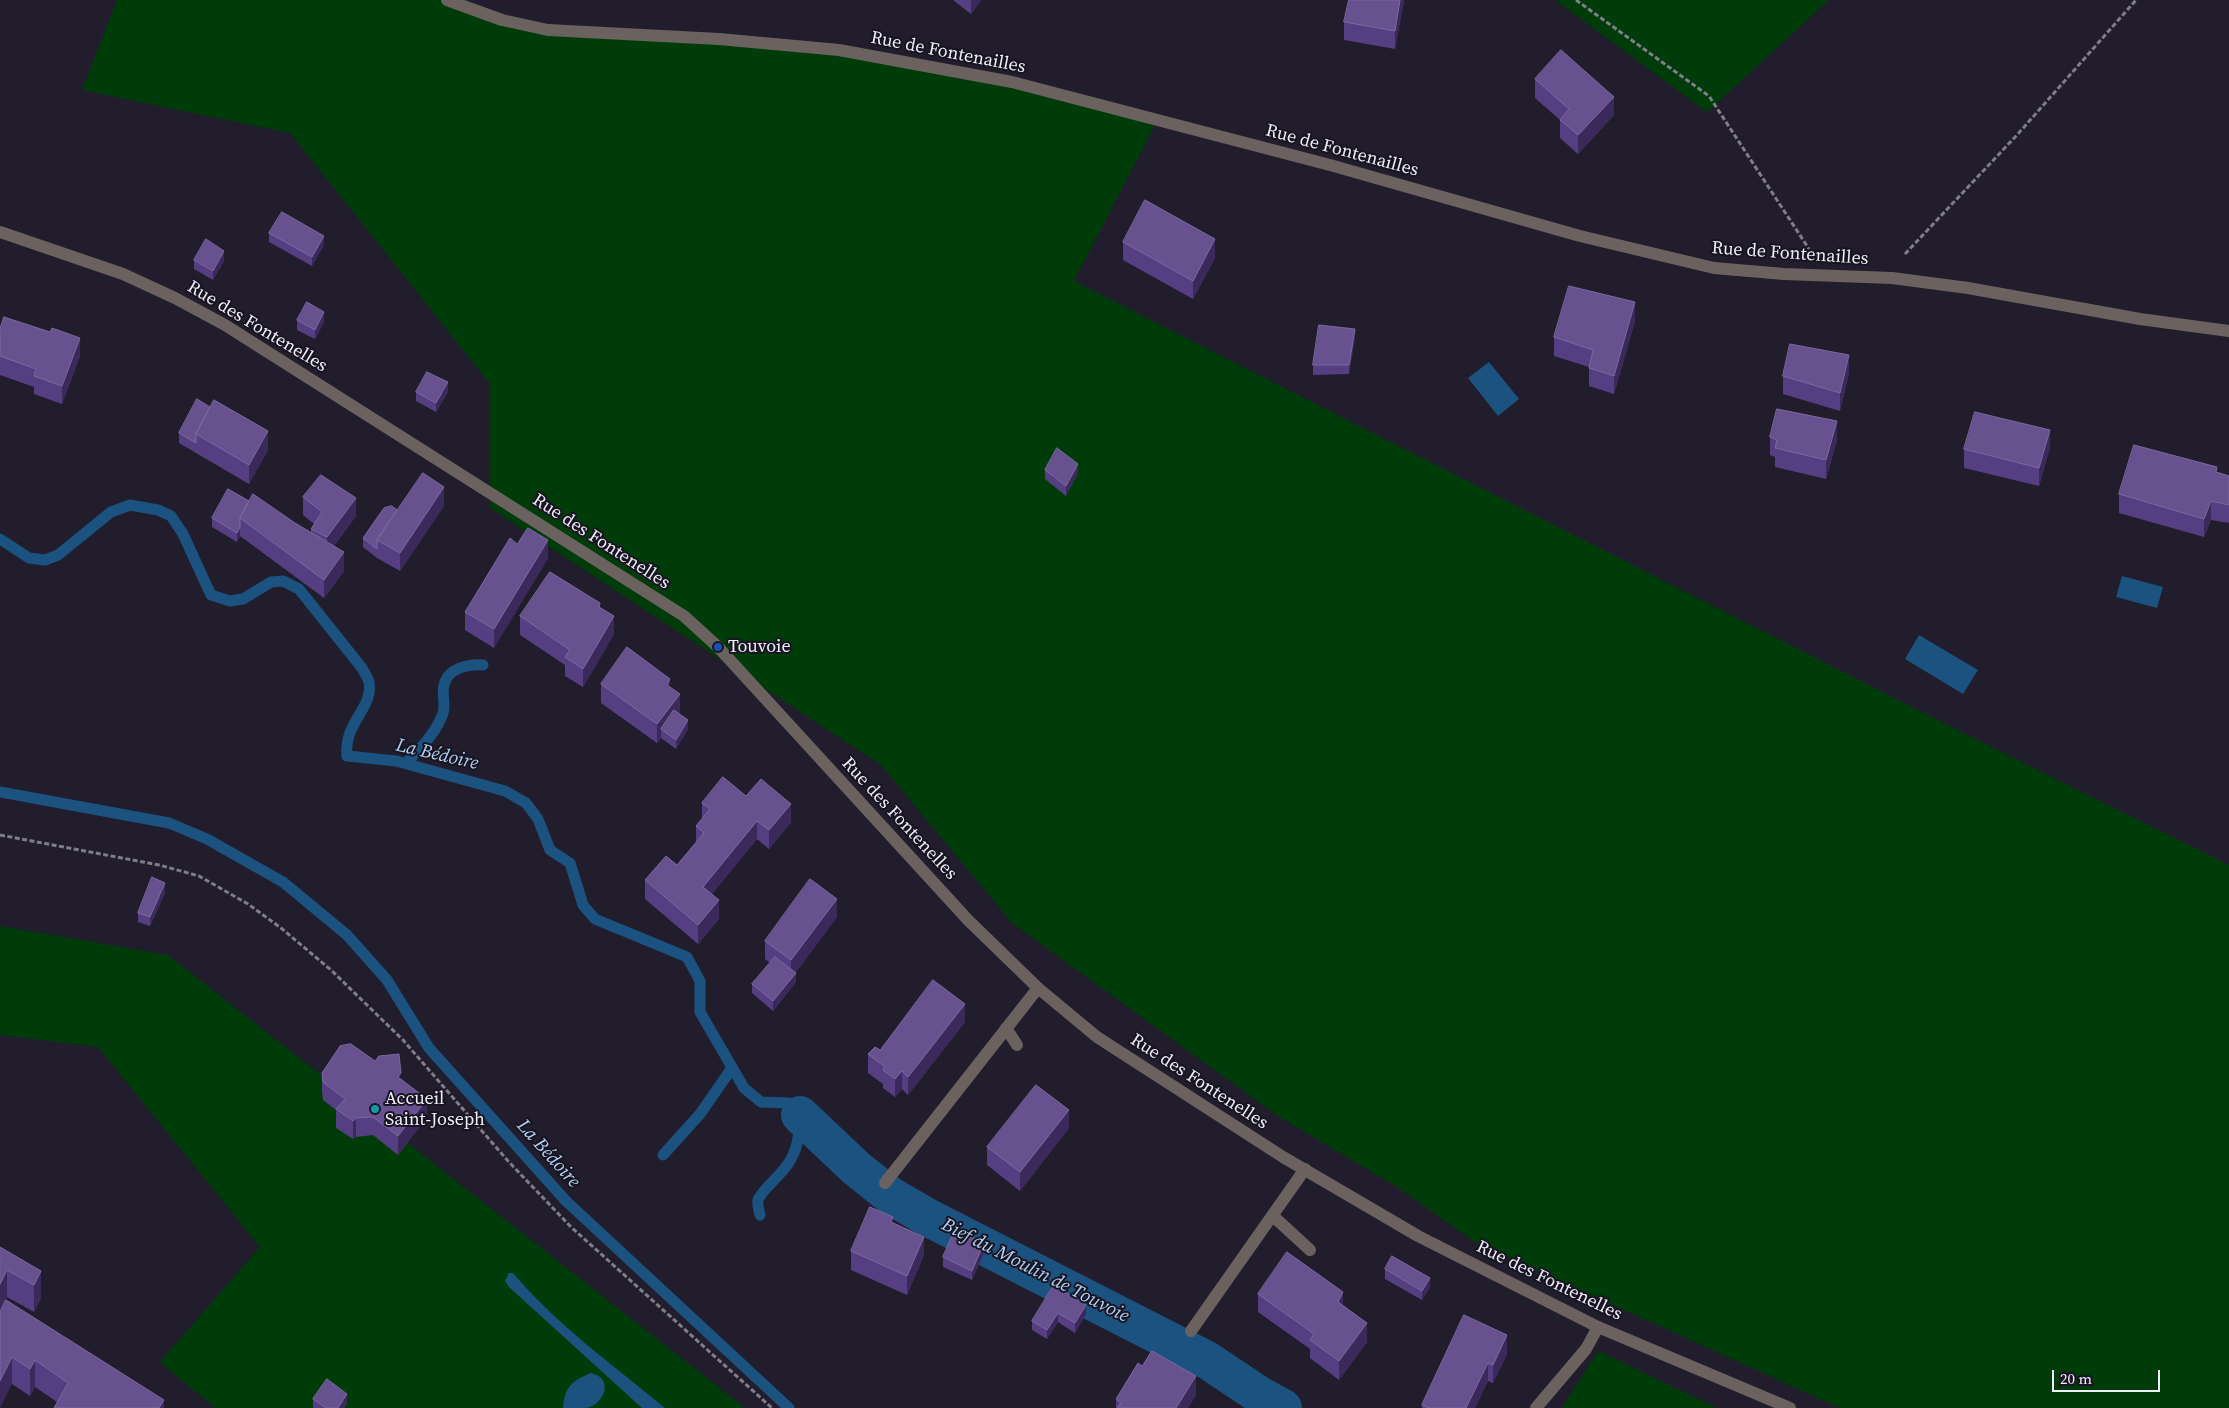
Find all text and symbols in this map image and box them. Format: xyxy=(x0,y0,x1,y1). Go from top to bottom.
street label: Rue de Fontenailles xyxy=(869,27,1027,79)
street label: Rue de Fontenailles xyxy=(1263,120,1421,182)
street label: Rue de Fontenailles xyxy=(1711,238,1869,270)
street label: Rue des Fontenelles xyxy=(183,277,331,377)
street label: Rue des Fontenelles xyxy=(528,489,674,595)
place label: Touvoie xyxy=(728,636,791,658)
marker: Touvoie xyxy=(712,641,724,653)
water label: La Bédoire xyxy=(393,734,481,776)
street label: Rue des Fontenelles xyxy=(837,753,961,885)
street label: Rue des Fontenelles xyxy=(1126,1029,1272,1135)
place label: Accueil Saint-Joseph xyxy=(385,1088,485,1130)
marker: Accueil Saint-Joseph xyxy=(369,1103,381,1115)
water label: La Bédoire xyxy=(511,1115,585,1193)
water label: Bief du Moulin de Touvoie xyxy=(938,1214,1132,1328)
street label: Rue des Fontenelles xyxy=(1473,1236,1625,1326)
scale bar xyxy=(2054,1360,2162,1392)
text: 20 m xyxy=(2060,1368,2092,1389)

